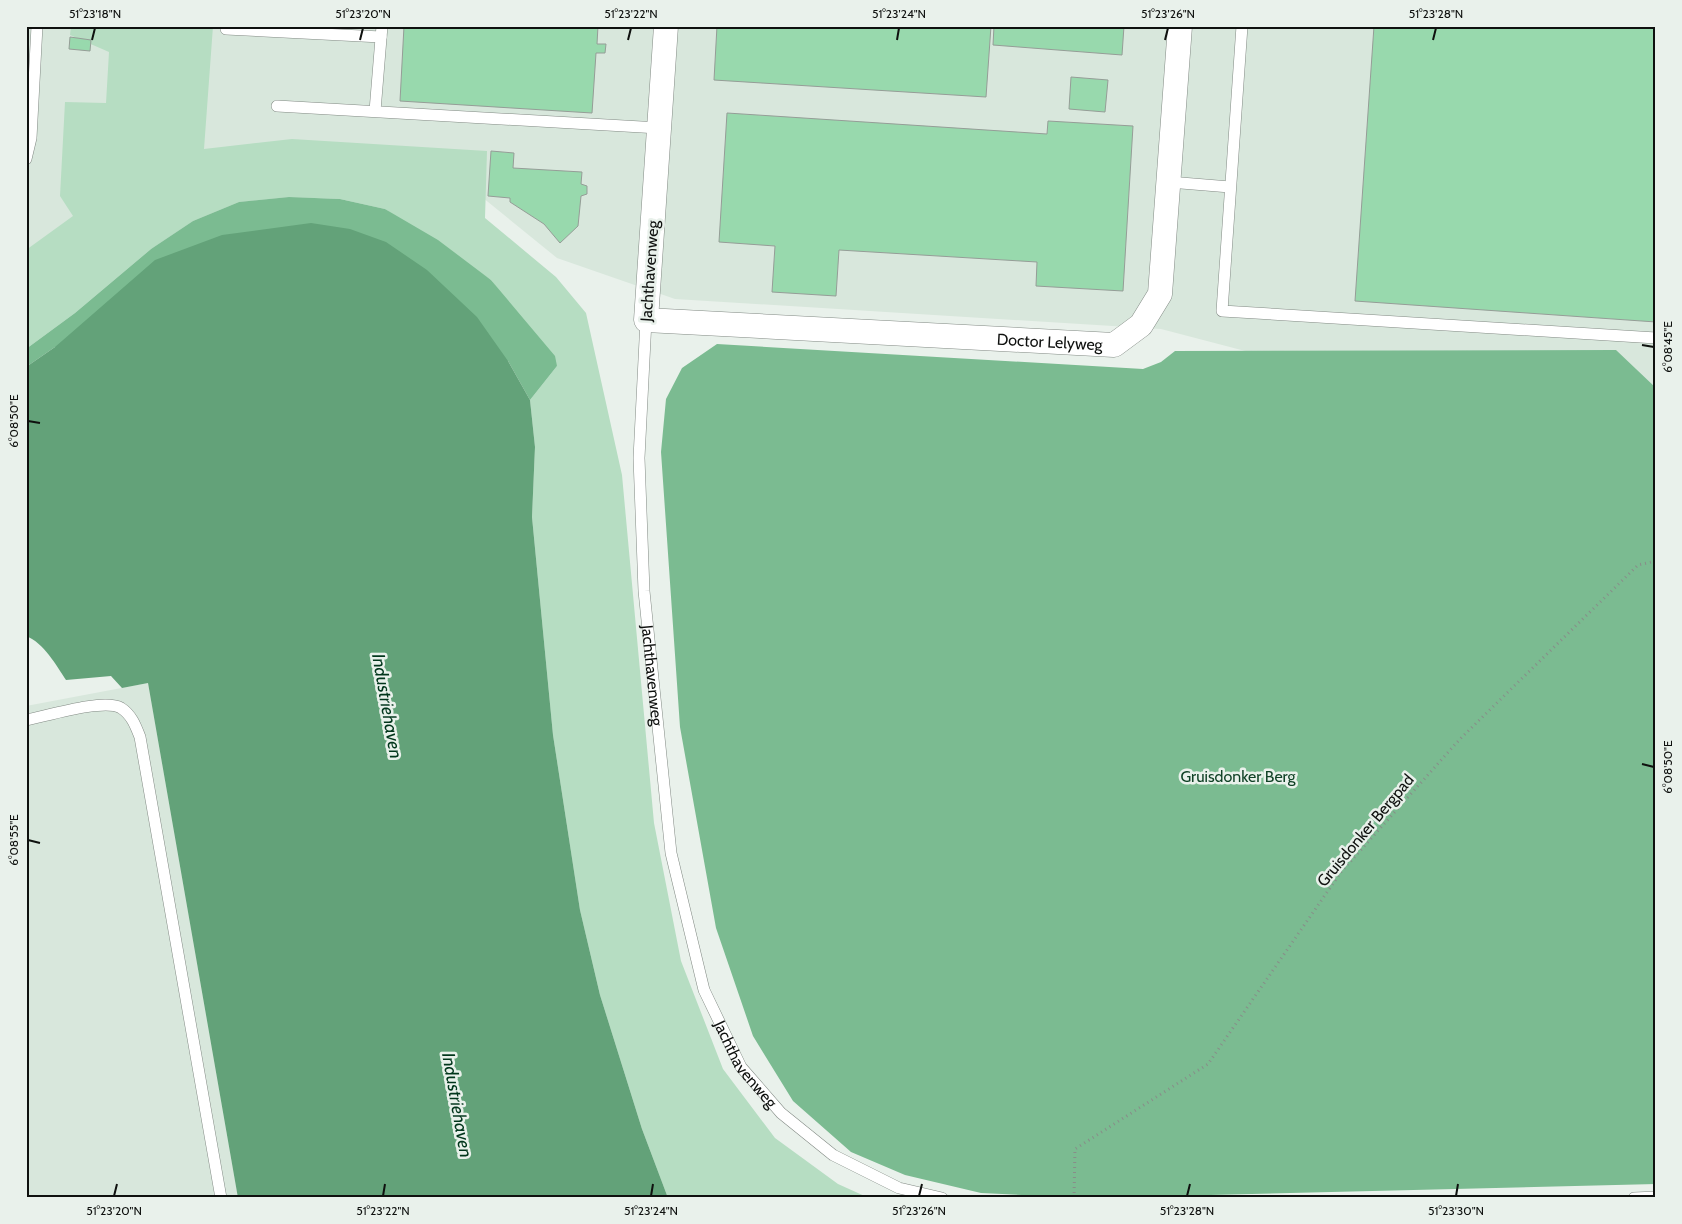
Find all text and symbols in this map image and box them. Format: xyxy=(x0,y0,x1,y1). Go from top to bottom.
text: 51°23'18"N xyxy=(69,6,121,21)
text: 51°23'20"N xyxy=(335,6,391,21)
text: 51°23'22"N xyxy=(604,6,658,21)
text: 51°23'24"N xyxy=(872,6,926,21)
text: 51°23'26"N xyxy=(1141,6,1195,21)
text: 51°23'28"N xyxy=(1409,6,1463,21)
street label: Jachthavenweg xyxy=(636,219,663,323)
text: 6°08'45"E xyxy=(1660,321,1675,373)
street label: Doctor Lelyweg xyxy=(996,330,1104,354)
text: 6°08'50"E xyxy=(6,394,21,448)
street label: Jachthavenweg xyxy=(637,623,667,728)
water label: Industriehaven xyxy=(367,652,407,760)
text: 6°08'50"E xyxy=(1660,740,1675,794)
park label: Gruisdonker Berg xyxy=(1180,767,1297,786)
street label: Gruisdonker Bergpad xyxy=(1313,770,1418,890)
text: 6°08'55"E xyxy=(6,814,21,866)
street label: Jachthavenweg xyxy=(710,1017,782,1113)
water label: Industriehaven xyxy=(437,1051,477,1159)
text: 51°23'20"N xyxy=(86,1203,142,1218)
text: 51°23'22"N xyxy=(356,1203,410,1218)
text: 51°23'24"N xyxy=(624,1203,678,1218)
text: 51°23'26"N xyxy=(892,1203,946,1218)
text: 51°23'28"N xyxy=(1160,1203,1214,1218)
text: 51°23'30"N xyxy=(1428,1203,1484,1218)

